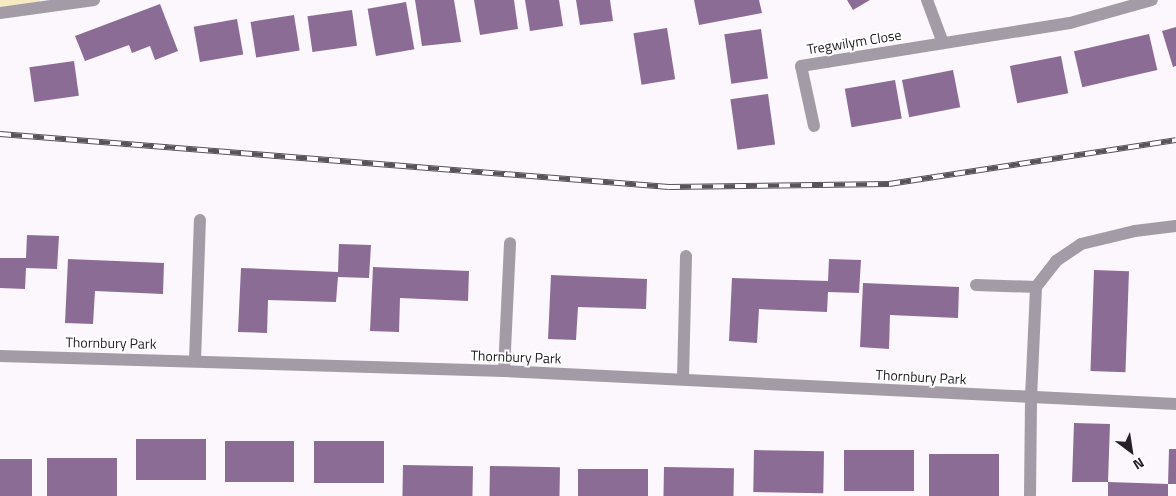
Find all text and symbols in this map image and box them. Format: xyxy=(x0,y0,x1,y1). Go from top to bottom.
street label: Tregwilym Close xyxy=(806,26,902,58)
street label: Thornbury Park xyxy=(65,334,157,352)
street label: Thornbury Park xyxy=(470,347,562,367)
street label: Thornbury Park xyxy=(875,366,967,388)
north arrow xyxy=(1106,426,1156,476)
text: N xyxy=(1129,453,1149,476)

